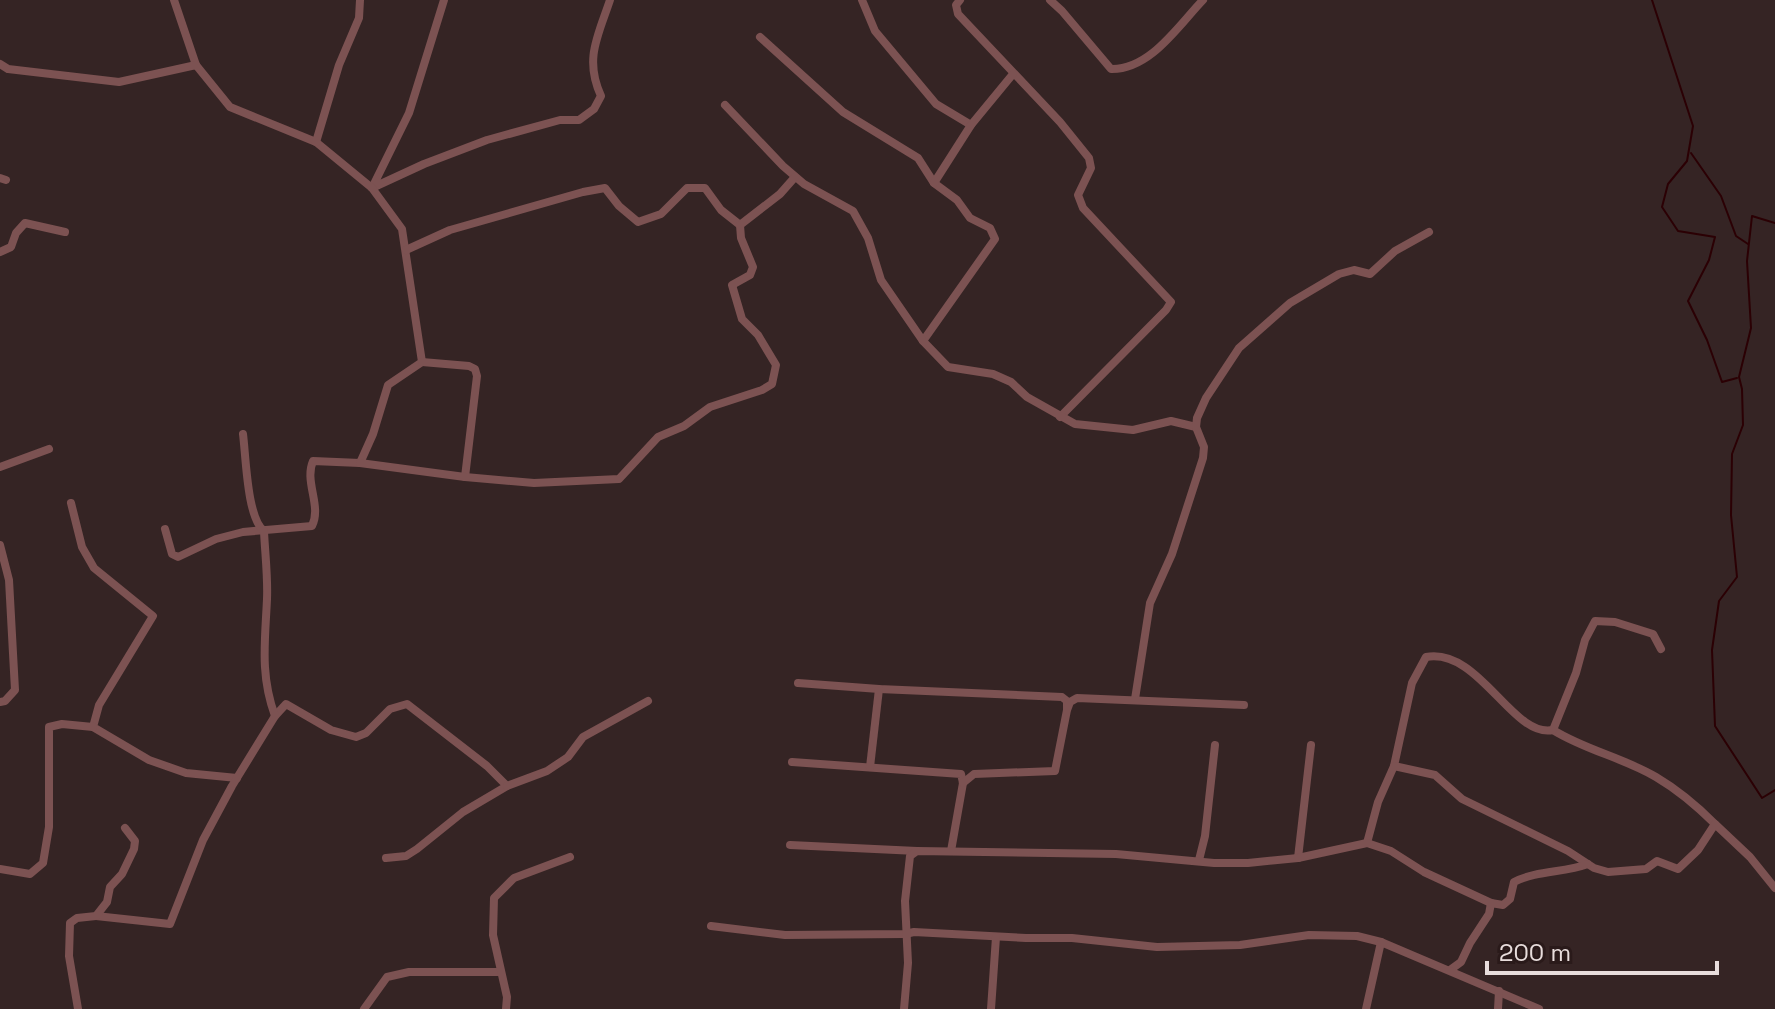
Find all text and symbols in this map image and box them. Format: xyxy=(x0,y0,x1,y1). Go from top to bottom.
scale bar xyxy=(1487,925,1717,975)
text: 200 m xyxy=(1499,937,1571,968)

